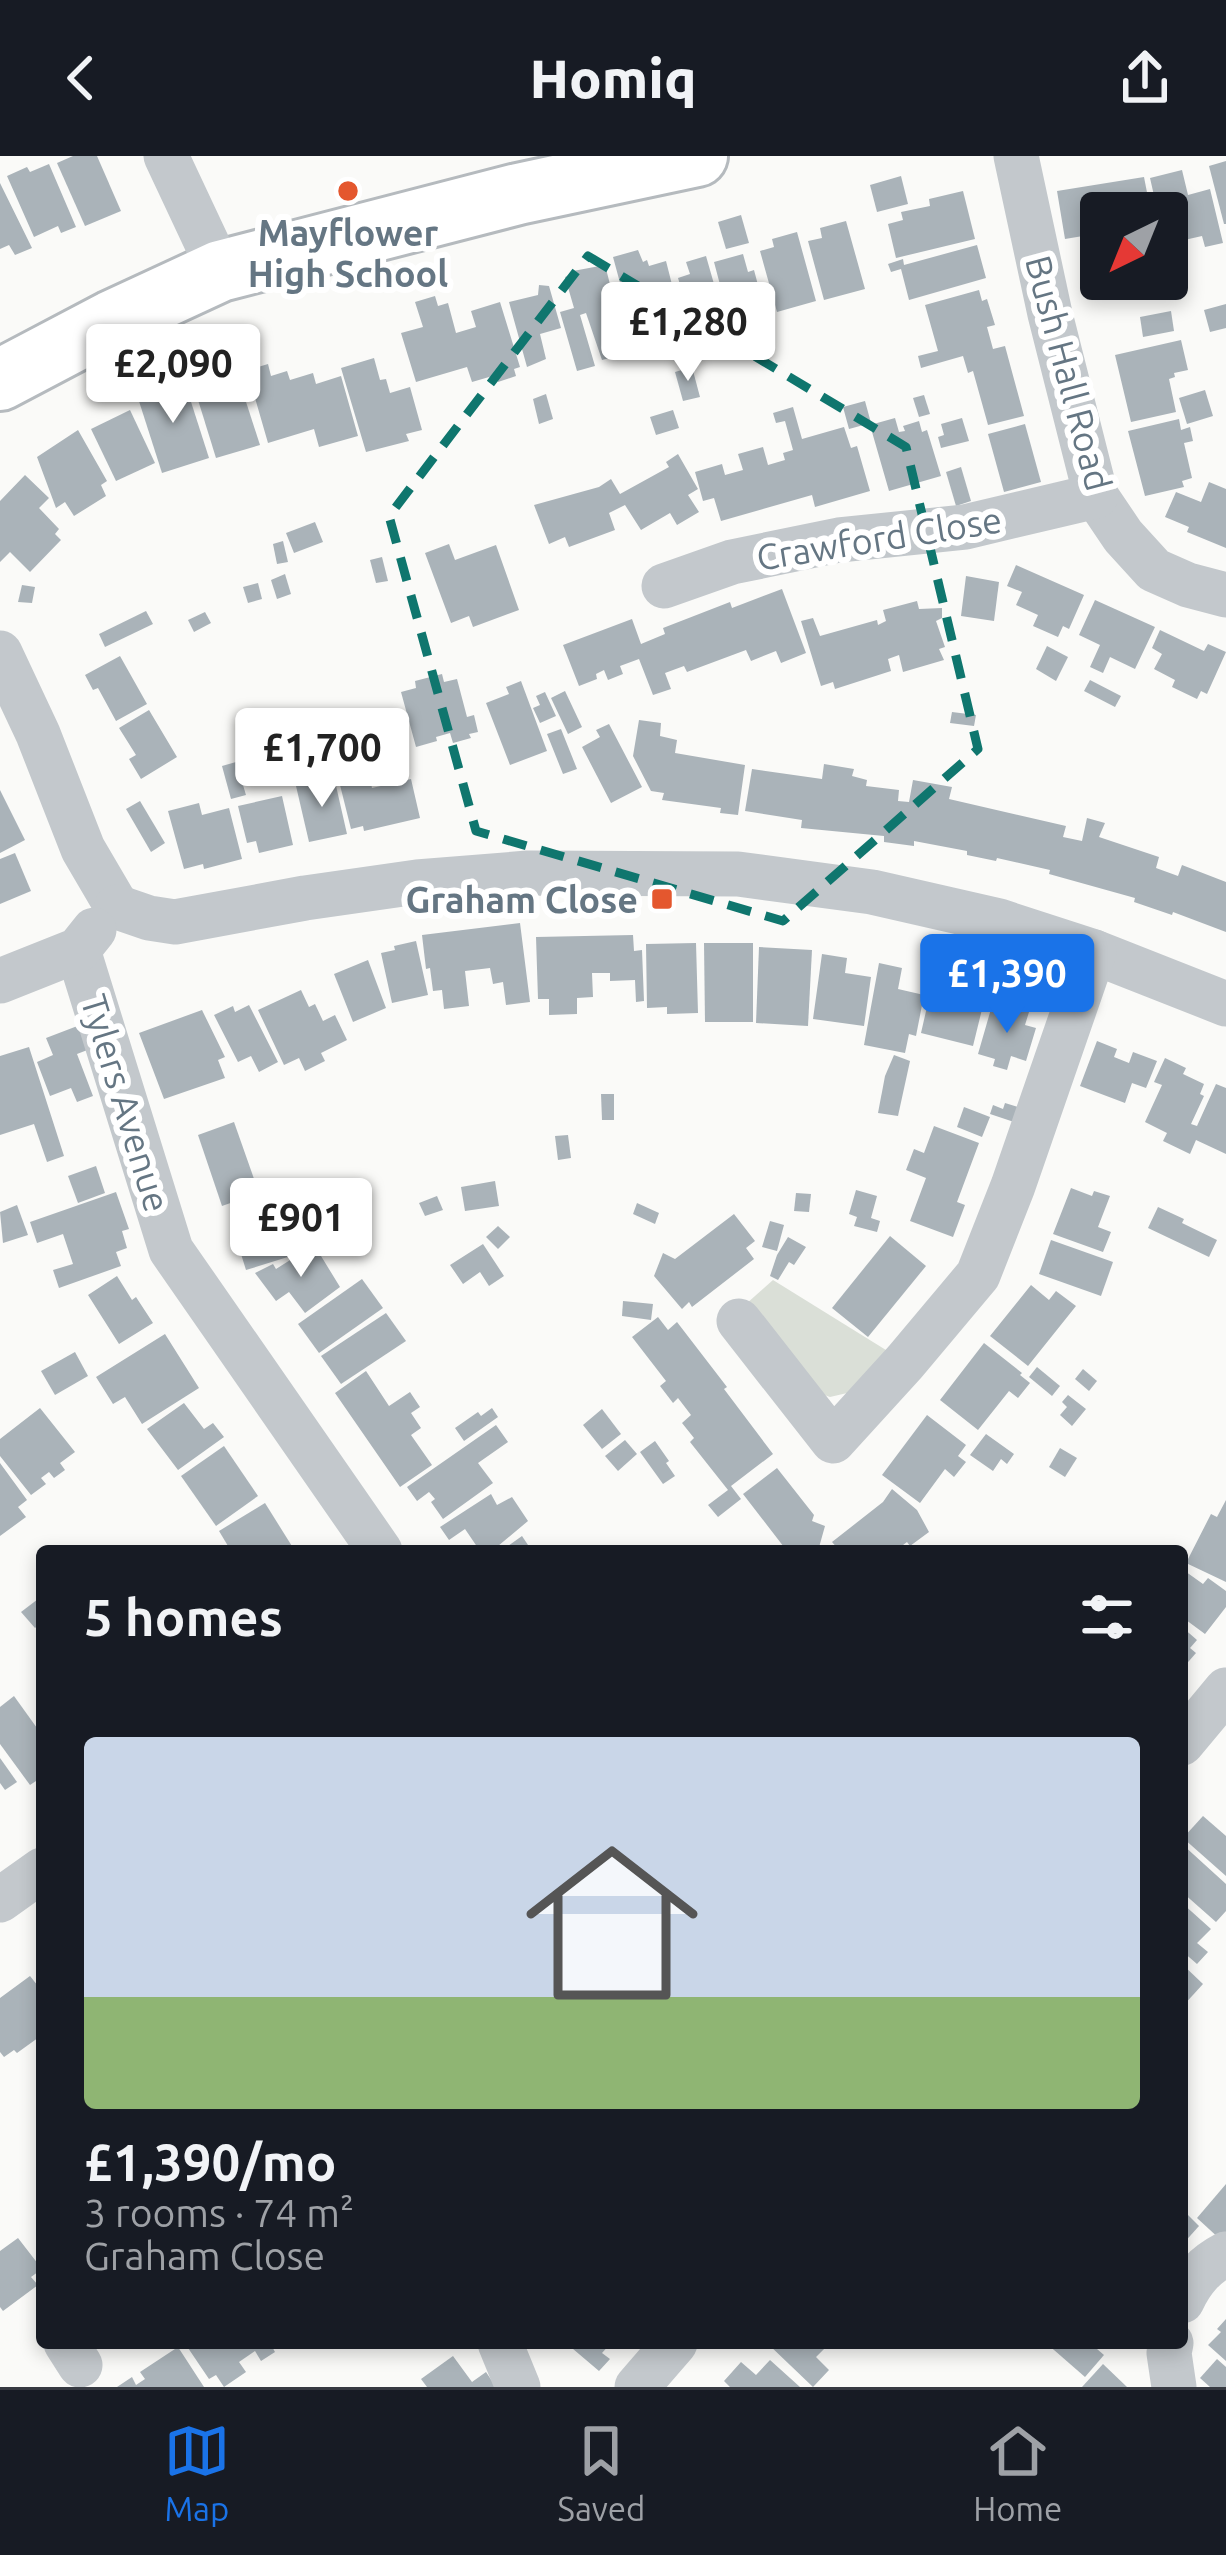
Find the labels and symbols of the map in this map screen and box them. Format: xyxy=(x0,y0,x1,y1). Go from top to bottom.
marker: Mayflower High School xyxy=(335,178,361,204)
north arrow xyxy=(1080,192,1188,300)
place label: Mayflower High School xyxy=(248,212,448,294)
street label: Bush Hall Road xyxy=(1018,251,1120,495)
pin: £1,280 xyxy=(590,282,786,384)
pin: £2,090 xyxy=(75,324,271,426)
street label: Crawford Close xyxy=(753,498,1005,578)
pin: £1,700 xyxy=(224,708,420,810)
place label: Graham Close xyxy=(406,879,638,920)
marker: Graham Close xyxy=(649,886,675,912)
pin: £1,390 xyxy=(909,934,1105,1036)
street label: Tylers Avenue xyxy=(74,990,178,1216)
pin: £901 xyxy=(230,1178,372,1280)

